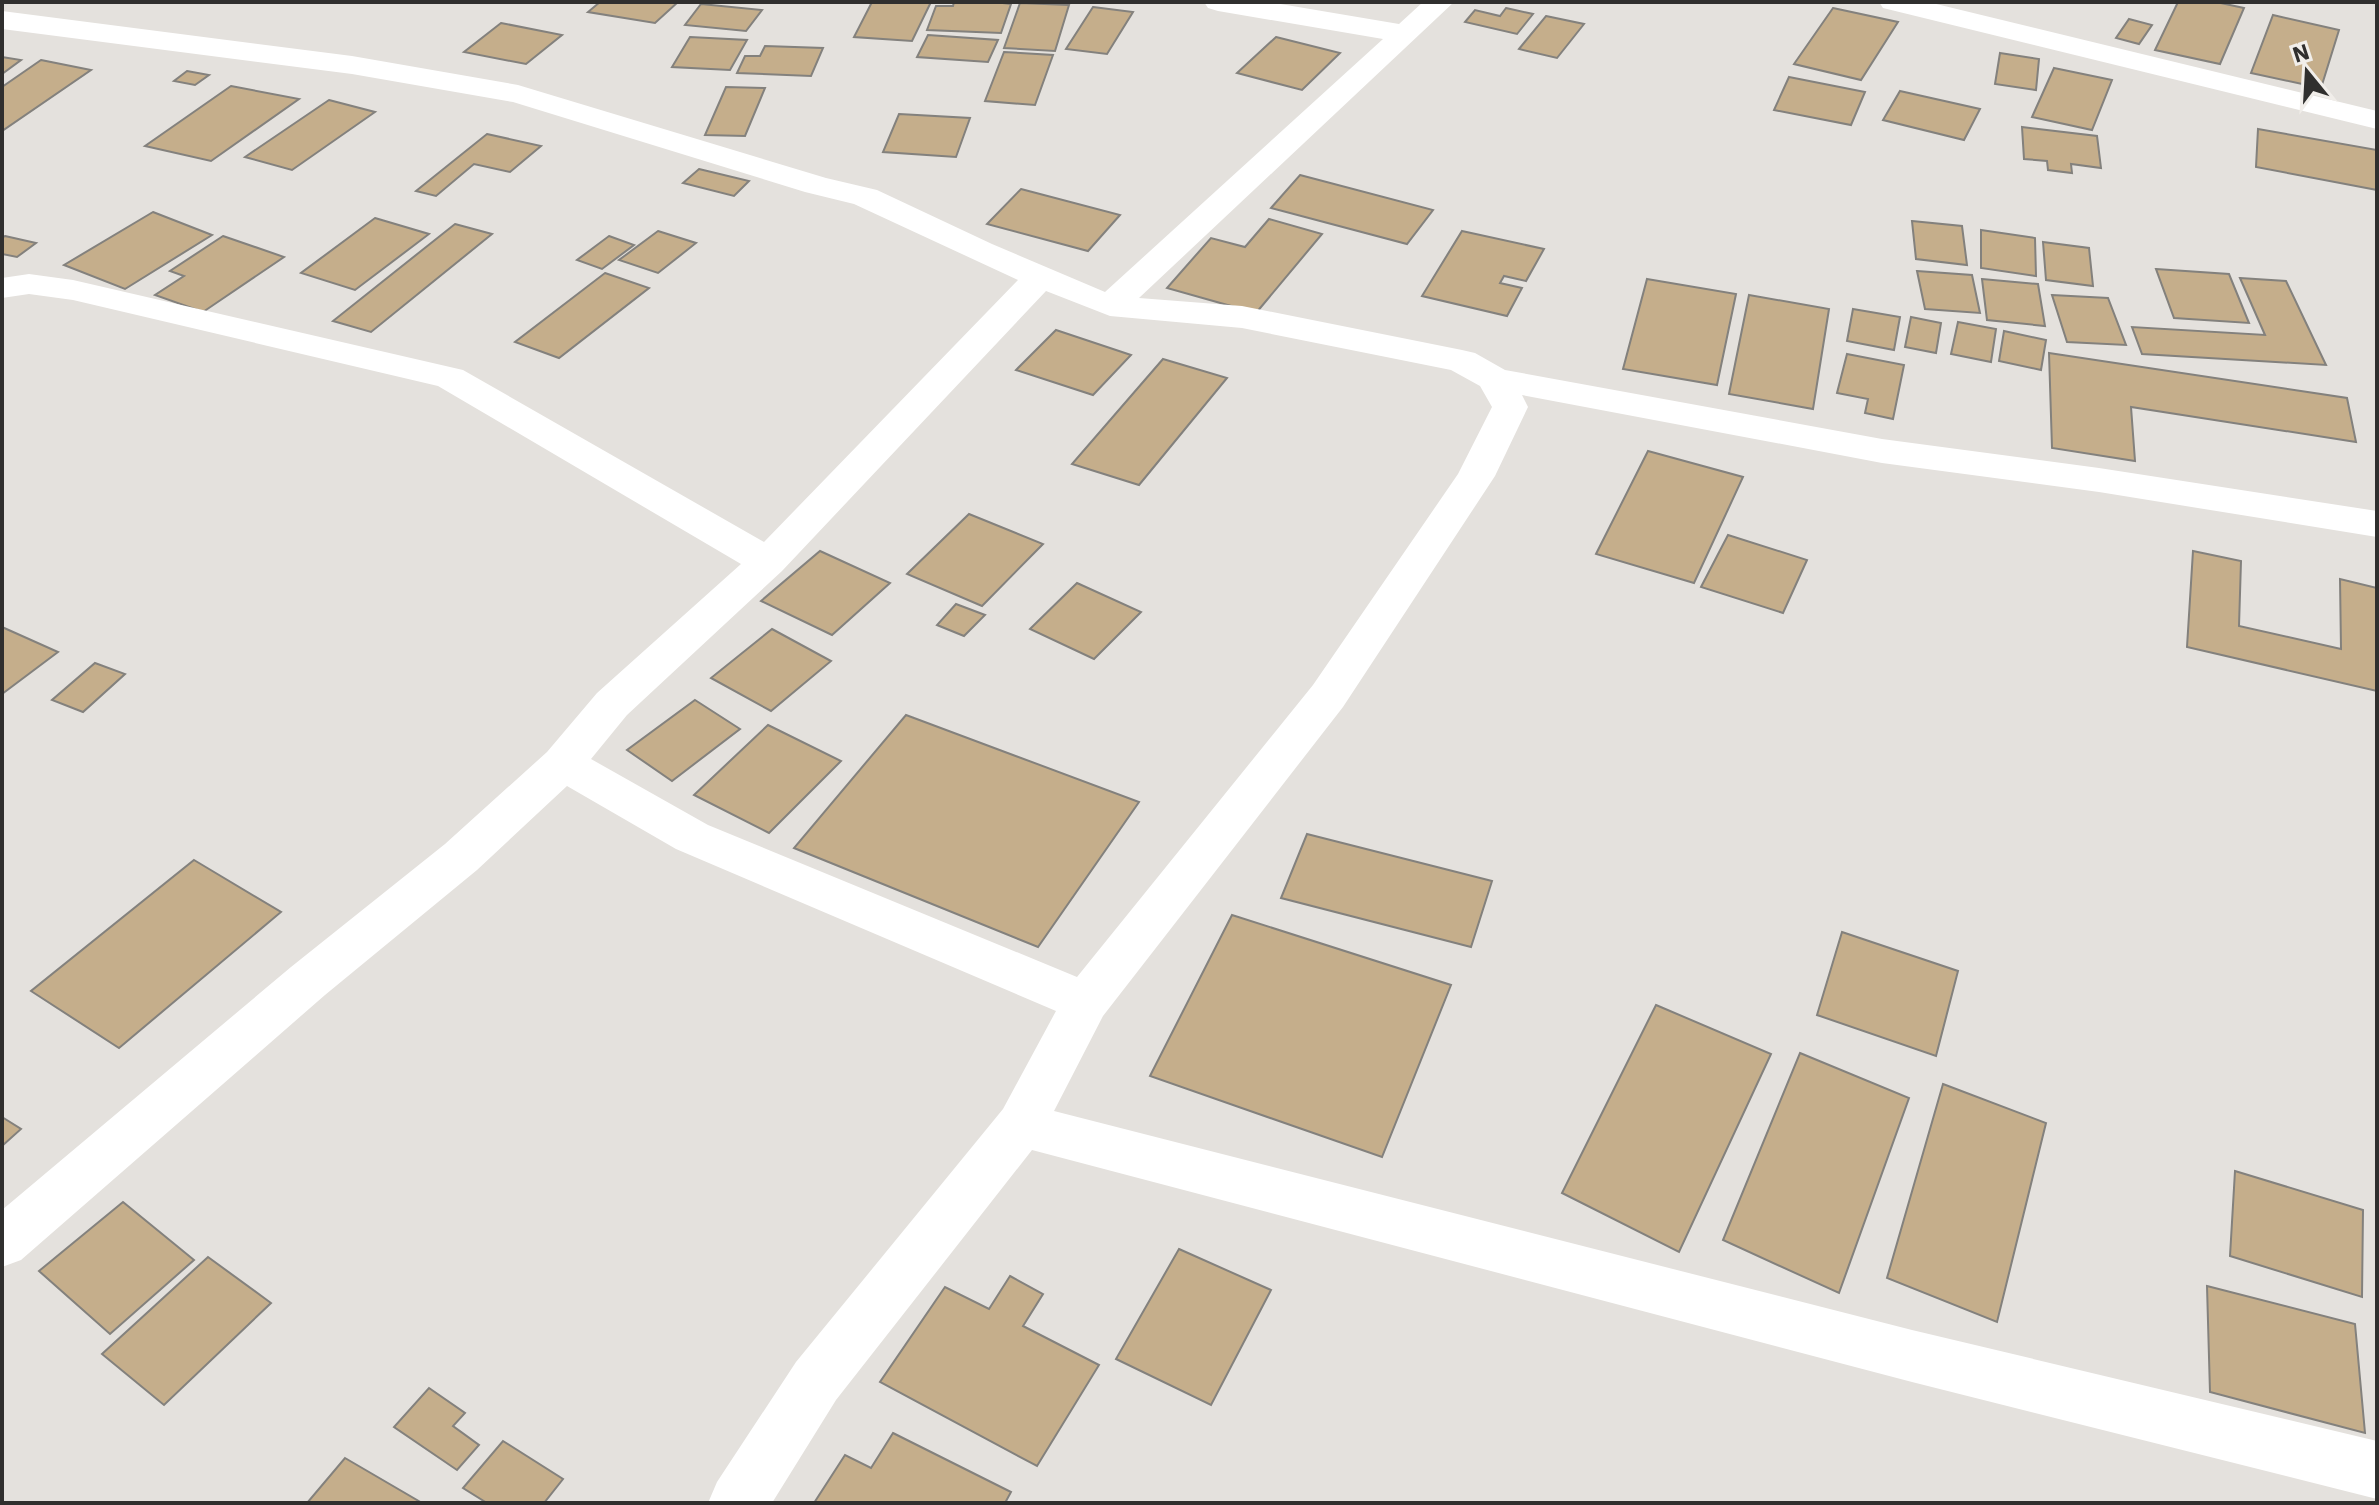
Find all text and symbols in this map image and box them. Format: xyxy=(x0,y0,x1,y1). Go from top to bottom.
north arrow xyxy=(2267,32,2347,112)
text: N xyxy=(2289,36,2313,69)

